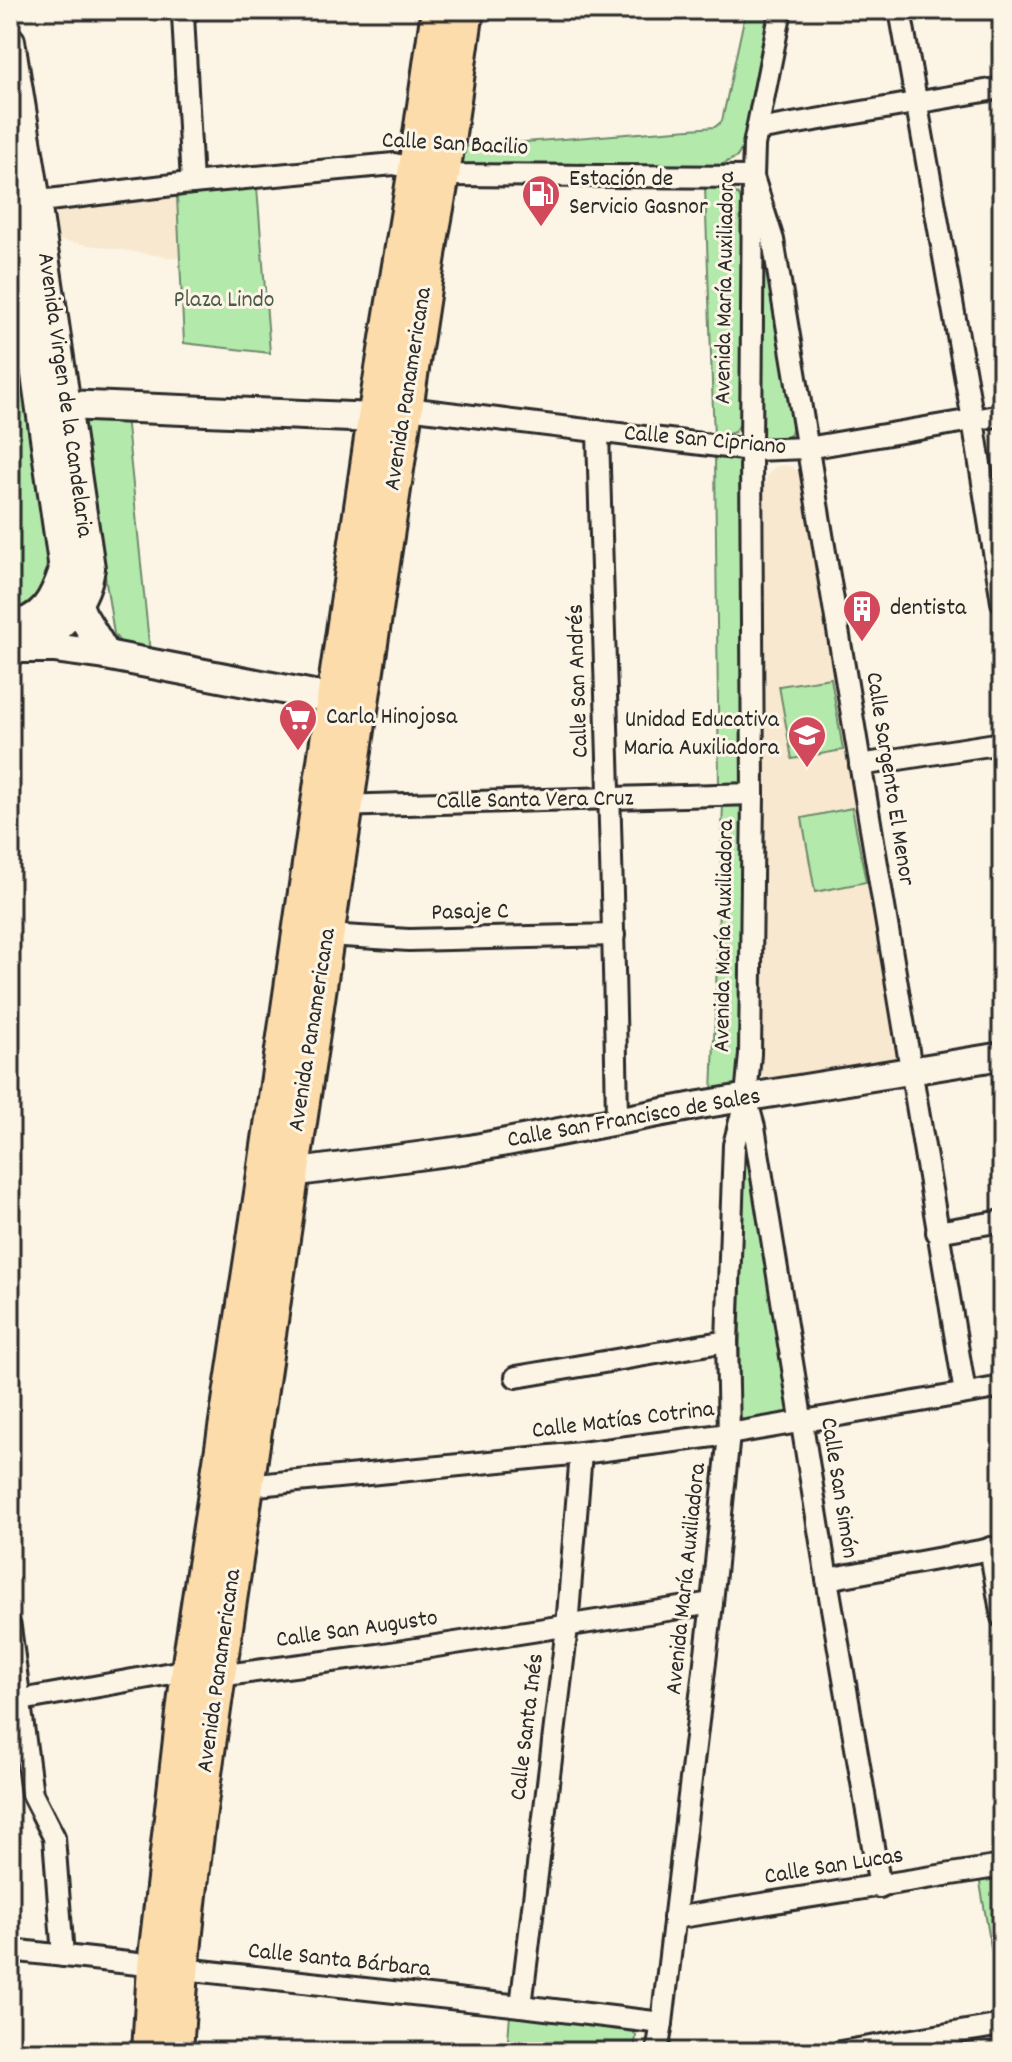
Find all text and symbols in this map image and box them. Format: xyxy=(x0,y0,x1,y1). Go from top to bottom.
street label: Calle San Bacilio xyxy=(381,124,529,166)
place label: Estación de Servicio Gasnor xyxy=(569,163,708,225)
street label: Avenida María Auxiliadora xyxy=(707,171,745,405)
fuel station icon: Estación de Servicio Gasnor xyxy=(520,173,562,228)
street label: Avenida Virgen de la Candelaria xyxy=(27,251,101,540)
park label: Plaza Lindo xyxy=(174,284,274,318)
street label: Avenida Panamericana xyxy=(376,284,442,493)
street label: Calle San Cipriano xyxy=(622,417,788,465)
building icon: dentista xyxy=(841,588,883,643)
place label: dentista xyxy=(890,592,967,626)
street label: Calle San Andrés xyxy=(559,604,599,758)
street label: Calle Sargento El Menor xyxy=(855,670,923,888)
supermarket icon: Carla Hinojosa xyxy=(277,697,319,752)
place label: Carla Hinojosa xyxy=(326,701,458,735)
place label: Unidad Educativa Maria Auxiliadora xyxy=(623,704,780,766)
school or university icon: Unidad Educativa Maria Auxiliadora xyxy=(786,714,828,769)
street label: Calle Santa Vera Cruz xyxy=(436,782,634,820)
street label: Avenida María Auxiliadora xyxy=(706,819,744,1053)
street label: Pasaje C xyxy=(431,895,509,931)
street label: Avenida Panamericana xyxy=(280,925,346,1134)
street label: Calle San Francisco de Sales xyxy=(505,1080,763,1158)
street label: Calle Matías Cotrina xyxy=(530,1393,717,1449)
street label: Calle San Simón xyxy=(810,1415,866,1561)
street label: Avenida María Auxiliadora xyxy=(658,1461,716,1697)
street label: Avenida Panamericana xyxy=(189,1566,251,1775)
street label: Calle San Augusto xyxy=(274,1602,440,1658)
street label: Calle Santa Inés xyxy=(502,1651,554,1803)
street label: Calle San Lucas xyxy=(762,1839,906,1895)
street label: Calle Santa Bárbara xyxy=(246,1935,433,1988)

